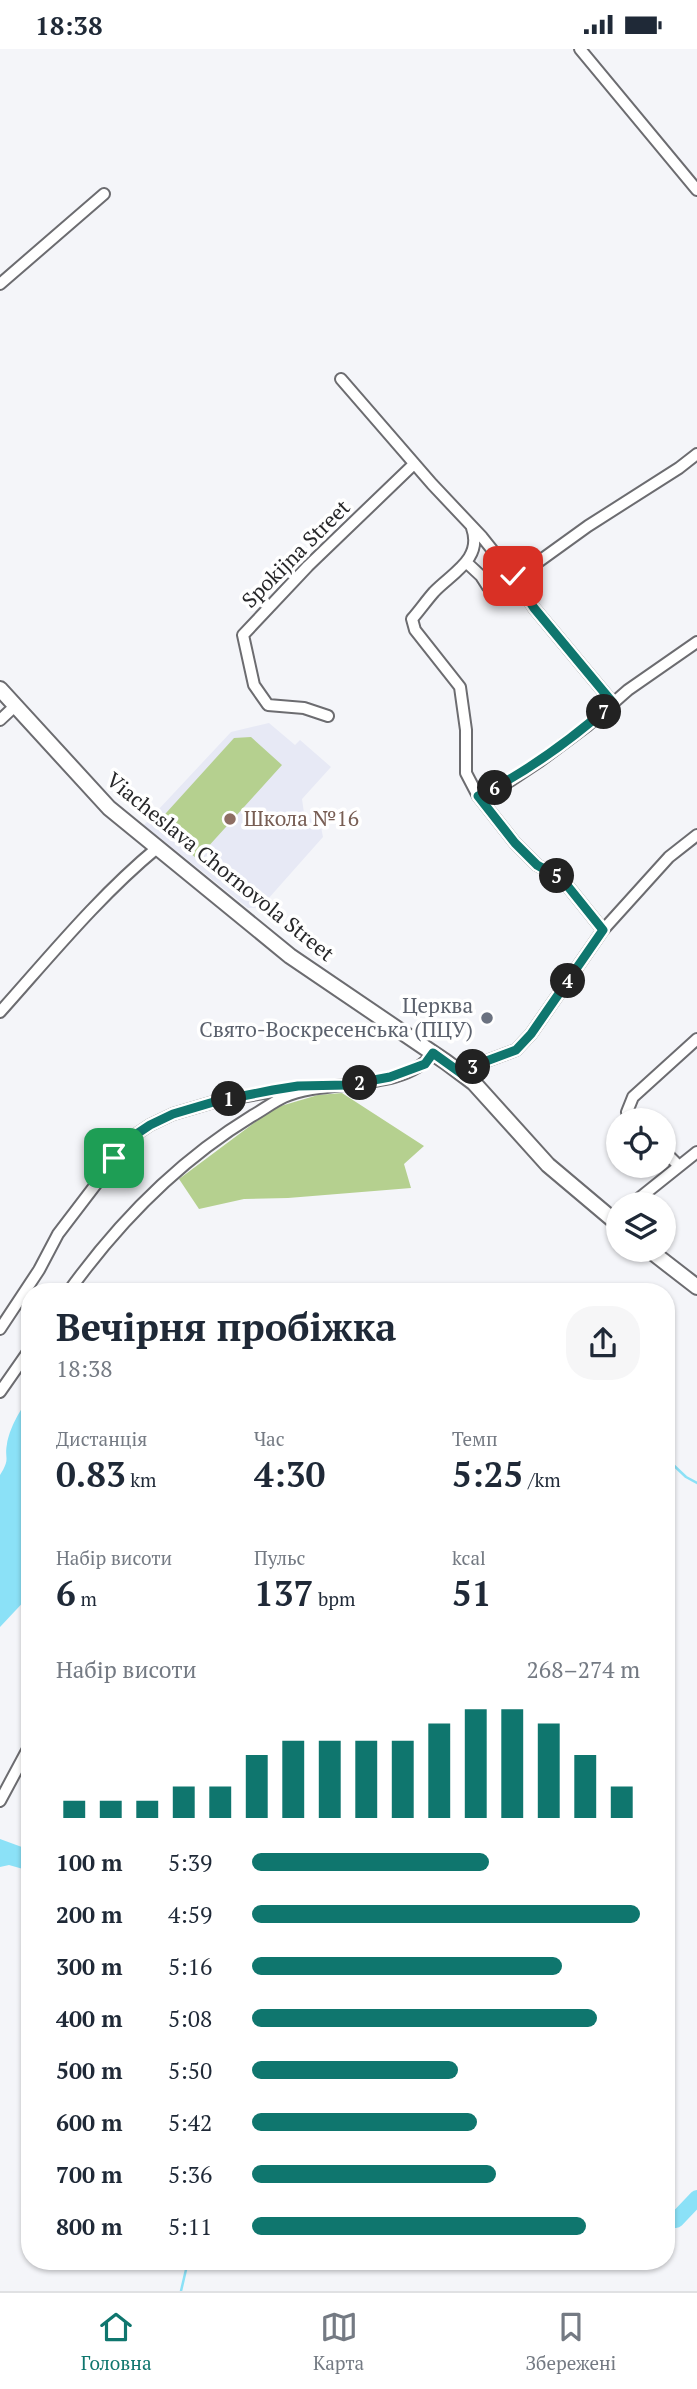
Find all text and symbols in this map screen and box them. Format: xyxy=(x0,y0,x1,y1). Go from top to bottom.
text: 18:38 xyxy=(35,8,103,42)
street label: Spokijna Street xyxy=(235,493,356,613)
pin xyxy=(483,546,543,606)
icon: check xyxy=(494,557,532,595)
pin: 7 xyxy=(586,695,622,729)
text: 7 xyxy=(598,699,609,724)
street label: Viacheslava Chornovola Street xyxy=(101,766,341,967)
pin: 6 xyxy=(477,771,512,805)
text: 6 xyxy=(489,775,500,800)
place label: Школа №16 xyxy=(244,804,359,832)
marker: Школа №16 xyxy=(222,811,238,827)
pin: 5 xyxy=(540,859,574,893)
text: 5 xyxy=(551,863,562,888)
pin: 4 xyxy=(550,963,586,999)
text: 4 xyxy=(562,968,573,993)
place label: Церква Свято-Воскресенська (ПЦУ) xyxy=(199,991,473,1043)
marker: Церква Свято-Воскресенська (ПЦУ) xyxy=(479,1010,495,1026)
pin: 3 xyxy=(456,1049,490,1085)
text: 3 xyxy=(467,1054,478,1079)
pin: 2 xyxy=(342,1065,378,1101)
text: 2 xyxy=(354,1070,365,1095)
pin: 1 xyxy=(212,1081,246,1117)
text: 1 xyxy=(223,1086,234,1111)
map controls xyxy=(606,1108,676,1262)
button: locate xyxy=(606,1108,676,1178)
pin xyxy=(84,1128,144,1188)
icon: arrive xyxy=(95,1139,133,1177)
button: layers xyxy=(606,1192,676,1262)
text: Вечірня пробіжка xyxy=(56,1302,396,1352)
button: share xyxy=(566,1306,640,1380)
text: 18:38 xyxy=(56,1353,113,1384)
text: Дистанція xyxy=(56,1426,147,1451)
text: Час xyxy=(254,1426,285,1451)
text: Темп xyxy=(452,1426,498,1451)
text: 0.83 xyxy=(56,1451,126,1497)
text: 4:30 xyxy=(254,1451,325,1497)
text: 5:25 xyxy=(452,1451,523,1497)
text: km xyxy=(126,1467,157,1492)
text: /km xyxy=(523,1467,561,1492)
text: Набір висоти xyxy=(56,1545,172,1570)
text: Пульс xyxy=(254,1545,305,1570)
text: kcal xyxy=(452,1545,486,1570)
text: 6 xyxy=(56,1570,76,1616)
text: 137 xyxy=(254,1570,313,1616)
text: 51 xyxy=(452,1570,492,1616)
text: m xyxy=(76,1586,97,1611)
text: bpm xyxy=(313,1586,355,1611)
text: Набір висоти xyxy=(56,1654,197,1685)
text: 268–274 m xyxy=(527,1654,640,1685)
text: 100 m xyxy=(56,1847,122,1878)
text: 5:39 xyxy=(168,1847,212,1878)
text: 200 m xyxy=(56,1899,122,1930)
text: 4:59 xyxy=(168,1899,212,1930)
text: 300 m xyxy=(56,1951,122,1982)
text: 5:16 xyxy=(168,1951,212,1982)
text: 400 m xyxy=(56,2003,122,2034)
text: 5:08 xyxy=(168,2003,212,2034)
text: 500 m xyxy=(56,2055,122,2086)
text: 5:50 xyxy=(168,2055,212,2086)
text: 600 m xyxy=(56,2107,122,2138)
text: 5:42 xyxy=(168,2107,212,2138)
text: 700 m xyxy=(56,2159,122,2190)
text: 5:36 xyxy=(168,2159,212,2190)
text: 800 m xyxy=(56,2211,122,2242)
text: 5:11 xyxy=(168,2211,212,2242)
tab: Головна xyxy=(81,2308,152,2375)
tab: Карта xyxy=(313,2308,364,2375)
tab: Збережені xyxy=(526,2308,616,2375)

